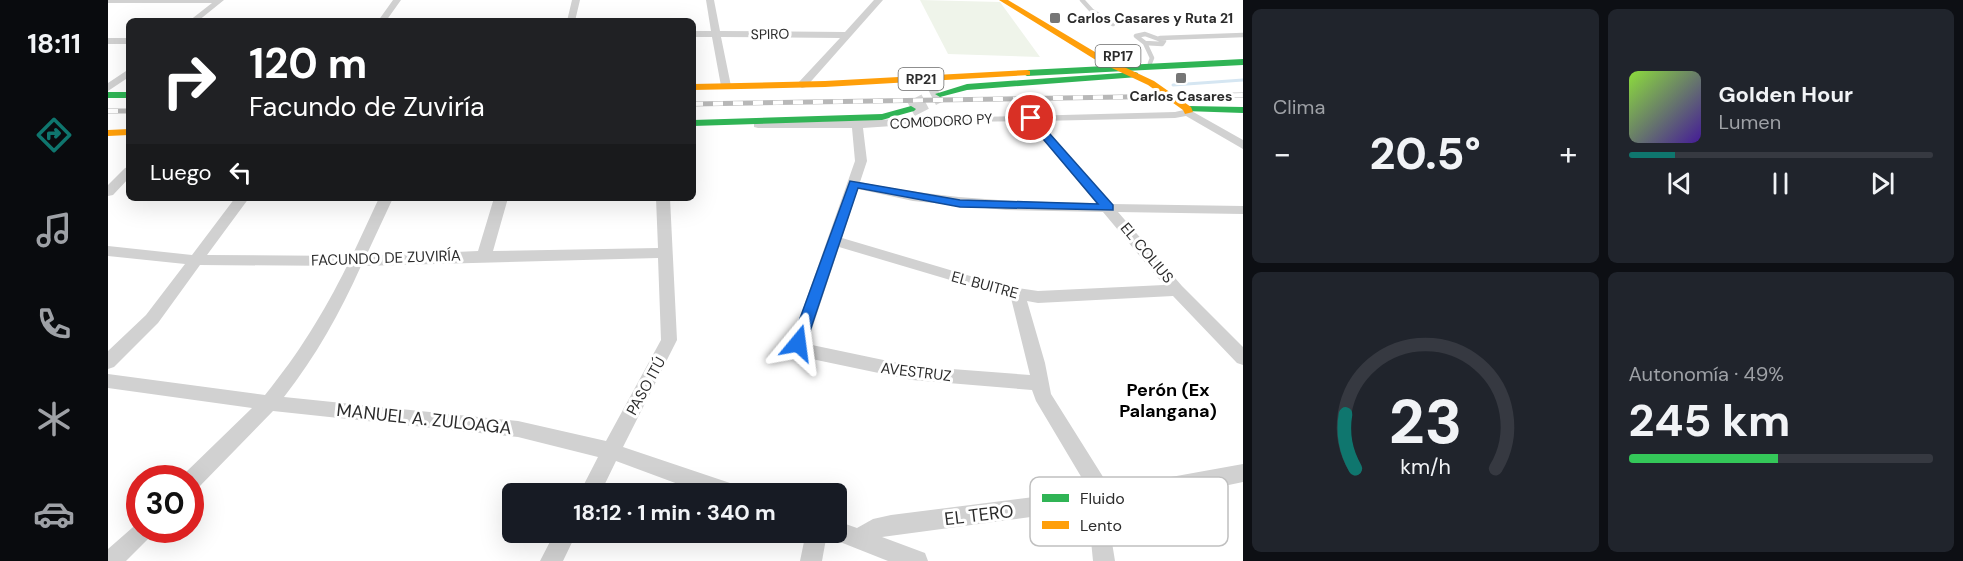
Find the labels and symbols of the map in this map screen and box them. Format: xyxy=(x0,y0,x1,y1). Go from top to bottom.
place label: Carlos Casares y Ruta 21 xyxy=(1067,9,1233,27)
marker: Carlos Casares y Ruta 21 xyxy=(1048,11,1062,25)
street label: SPIRO xyxy=(751,25,790,43)
road number: RP17 xyxy=(1096,45,1140,67)
road number: RP21 xyxy=(898,68,944,90)
marker: Carlos Casares xyxy=(1174,71,1188,85)
place label: Carlos Casares xyxy=(1130,87,1232,105)
pin xyxy=(1005,92,1056,143)
street label: COMODORO PY xyxy=(889,109,993,133)
street label: EL COLIUS xyxy=(1116,219,1178,287)
street label: FACUNDO DE ZUVIRÍA xyxy=(311,245,461,271)
street label: EL BUITRE xyxy=(949,266,1021,304)
position arrow xyxy=(766,311,830,375)
street label: PASO ITÚ xyxy=(622,353,670,419)
street label: AVESTRUZ xyxy=(880,358,952,386)
district label: Perón (Ex Palangana) xyxy=(1119,378,1217,423)
street label: MANUEL A. ZULOAGA xyxy=(335,398,513,440)
speed limit sign: 30 xyxy=(126,465,204,543)
legend xyxy=(1030,477,1228,546)
text: Fluido xyxy=(1080,488,1125,509)
street label: EL TERO xyxy=(943,499,1015,531)
text: Lento xyxy=(1080,515,1122,536)

